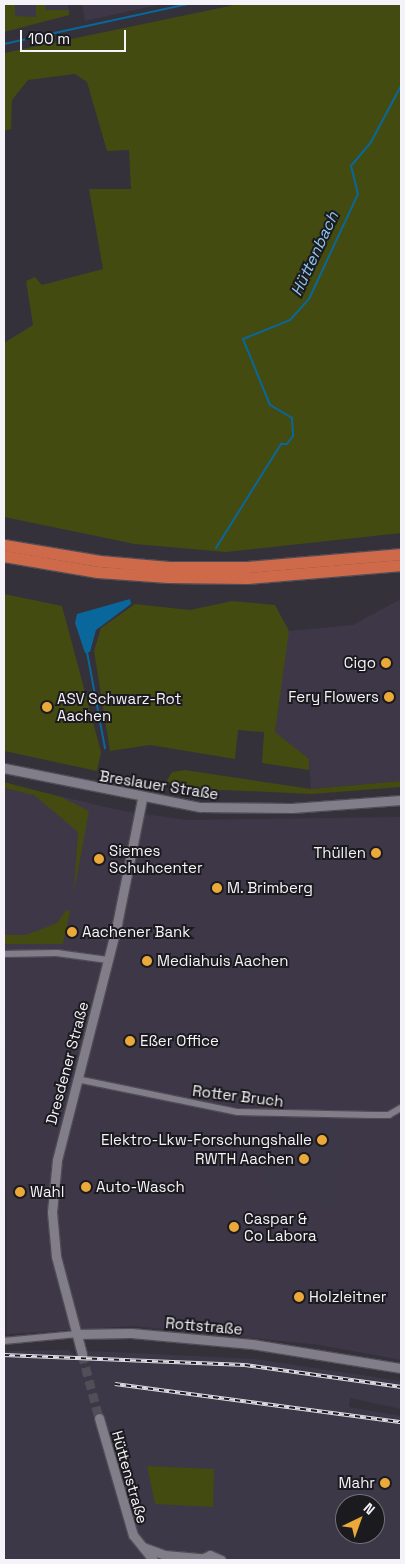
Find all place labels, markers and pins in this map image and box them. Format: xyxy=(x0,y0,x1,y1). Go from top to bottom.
place label: Cigo xyxy=(344,654,376,672)
marker: Cigo xyxy=(380,657,392,669)
place label: Fery Flowers xyxy=(288,688,379,706)
place label: ASV Schwarz-Rot Aachen xyxy=(57,689,182,724)
marker: Fery Flowers xyxy=(383,691,395,703)
marker: ASV Schwarz-Rot Aachen xyxy=(41,701,53,713)
place label: Siemes Schuhcenter xyxy=(109,841,203,876)
place label: Thüllen xyxy=(314,844,366,862)
marker: Thüllen xyxy=(370,847,382,859)
marker: Siemes Schuhcenter xyxy=(93,853,105,865)
place label: M. Brimberg xyxy=(227,879,313,897)
marker: M. Brimberg xyxy=(211,882,223,894)
place label: Aachener Bank xyxy=(82,923,190,941)
marker: Aachener Bank xyxy=(66,926,78,938)
place label: Mediahuis Aachen xyxy=(157,952,289,970)
marker: Mediahuis Aachen xyxy=(141,955,153,967)
place label: Eßer Office xyxy=(140,1032,219,1050)
marker: Eßer Office xyxy=(124,1035,136,1047)
place label: Elektro-Lkw-Forschungshalle xyxy=(101,1131,312,1149)
marker: Elektro-Lkw-Forschungshalle xyxy=(316,1134,328,1146)
place label: RWTH Aachen xyxy=(195,1150,294,1168)
marker: RWTH Aachen xyxy=(298,1153,310,1165)
place label: Auto-Wasch xyxy=(96,1178,185,1196)
marker: Auto-Wasch xyxy=(80,1181,92,1193)
place label: Wahl xyxy=(30,1183,64,1201)
marker: Wahl xyxy=(14,1186,26,1198)
place label: Caspar & Co Labora xyxy=(244,1209,317,1244)
marker: Caspar & Co Labora xyxy=(228,1221,240,1233)
place label: Holzleitner xyxy=(309,1288,386,1306)
marker: Holzleitner xyxy=(293,1291,305,1303)
place label: Mahr xyxy=(339,1474,375,1492)
marker: Mahr xyxy=(379,1477,391,1489)

